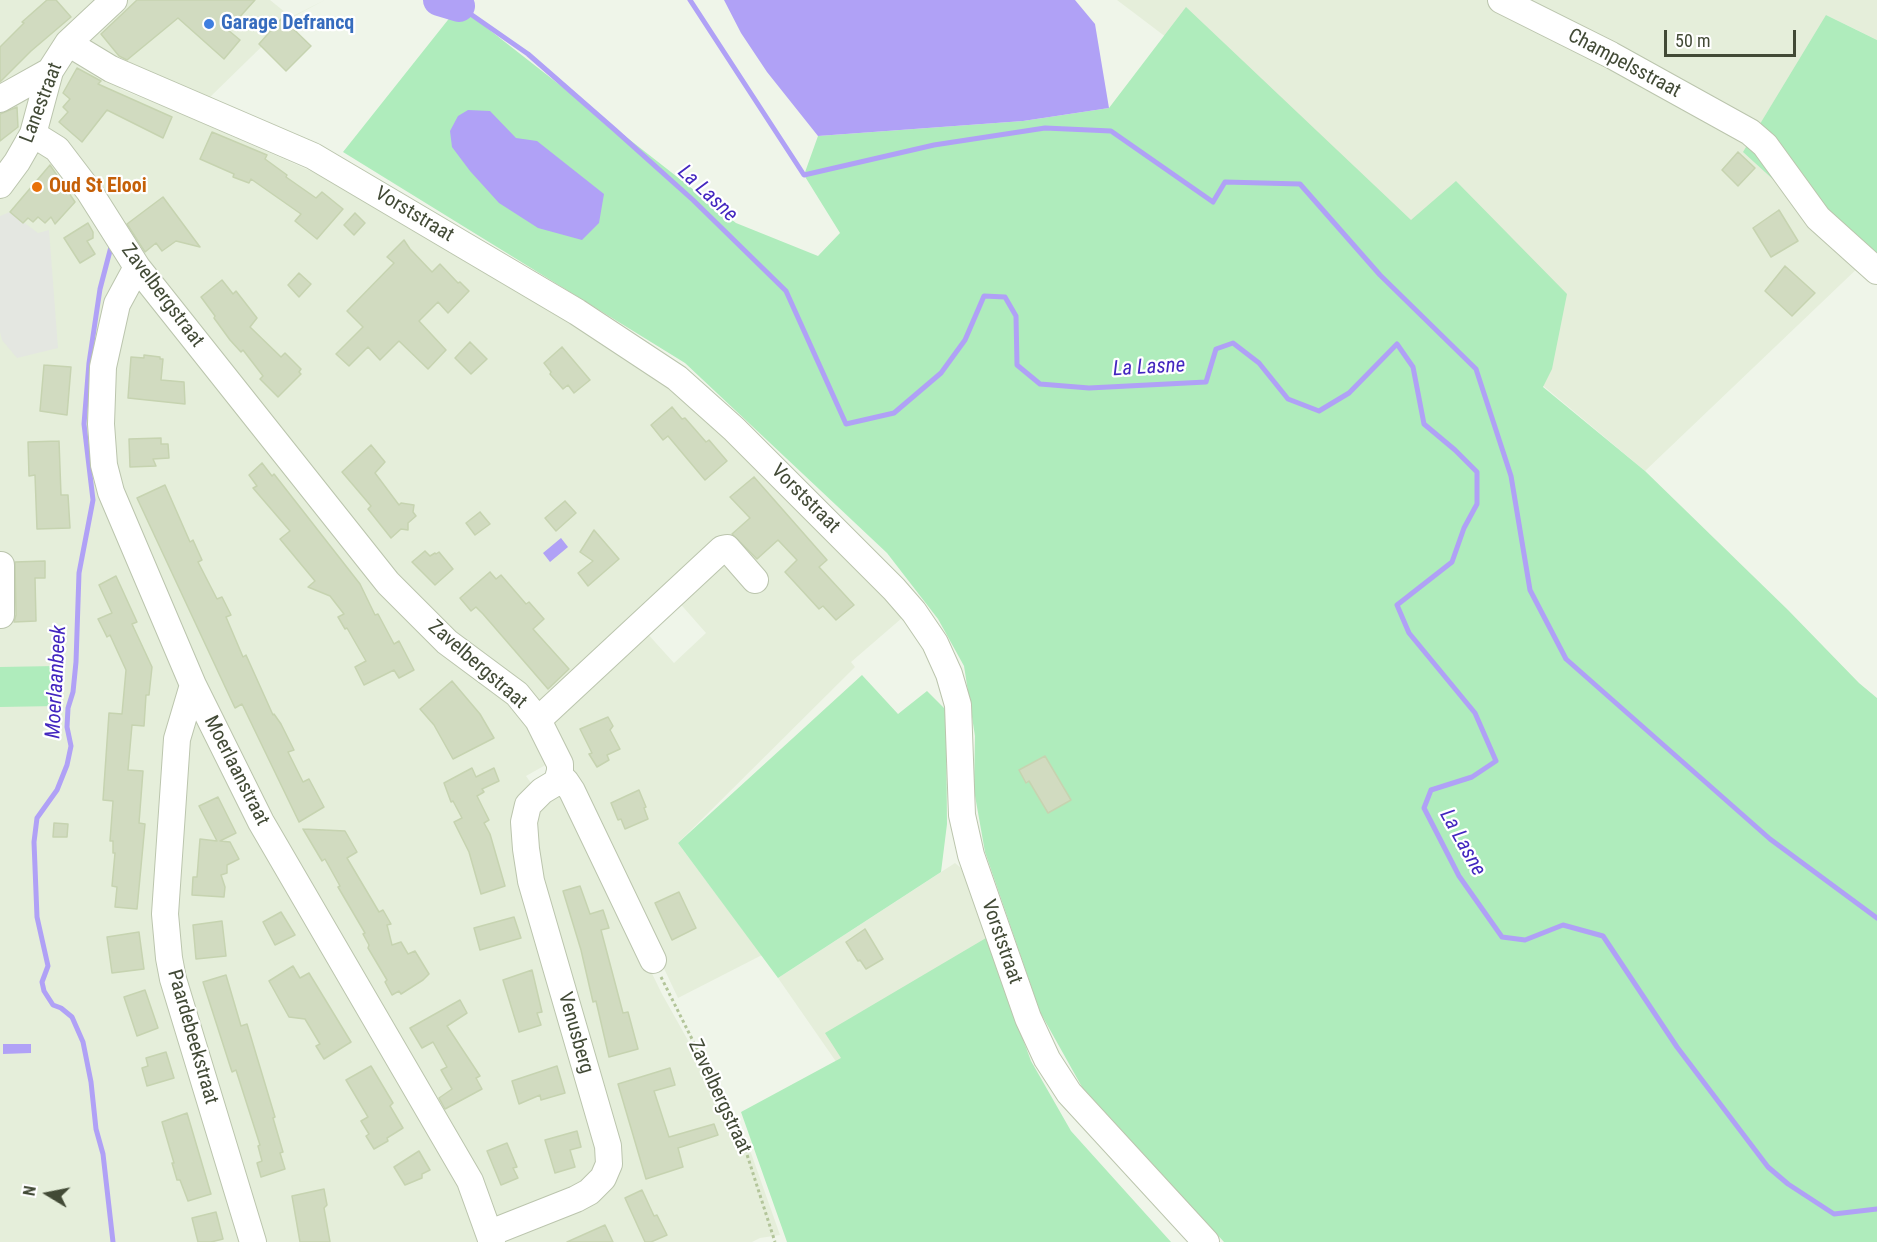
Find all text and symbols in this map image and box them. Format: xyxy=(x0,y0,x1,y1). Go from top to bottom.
place label: Garage Defrancq xyxy=(221,12,354,36)
marker: Garage Defrancq xyxy=(202,17,216,31)
scale bar xyxy=(1667,18,1799,56)
street label: Champelsstraat xyxy=(1563,24,1685,104)
text: 50 m xyxy=(1675,30,1710,51)
street label: Lanestraat xyxy=(16,60,68,146)
water label: La Lasne xyxy=(672,160,742,228)
place label: Oud St Elooi xyxy=(49,175,147,199)
marker: Oud St Elooi xyxy=(30,180,44,194)
street label: Vorststraat xyxy=(370,182,458,248)
street label: Zavelbergstraat xyxy=(115,240,209,352)
water label: La Lasne xyxy=(1112,354,1186,382)
street label: Vorststraat xyxy=(765,459,845,539)
street label: Zavelbergstraat xyxy=(423,616,531,714)
water label: Moerlaanbeek xyxy=(41,625,73,739)
street label: Moerlaanstraat xyxy=(198,712,274,830)
water label: La Lasne xyxy=(1433,805,1491,881)
street label: Vorststraat xyxy=(975,897,1027,987)
street label: Paardebeekstraat xyxy=(161,967,223,1107)
street label: Venusberg xyxy=(552,989,598,1077)
street label: Zavelbergstraat xyxy=(682,1036,756,1158)
north arrow xyxy=(18,1164,78,1224)
text: N xyxy=(20,1184,40,1197)

